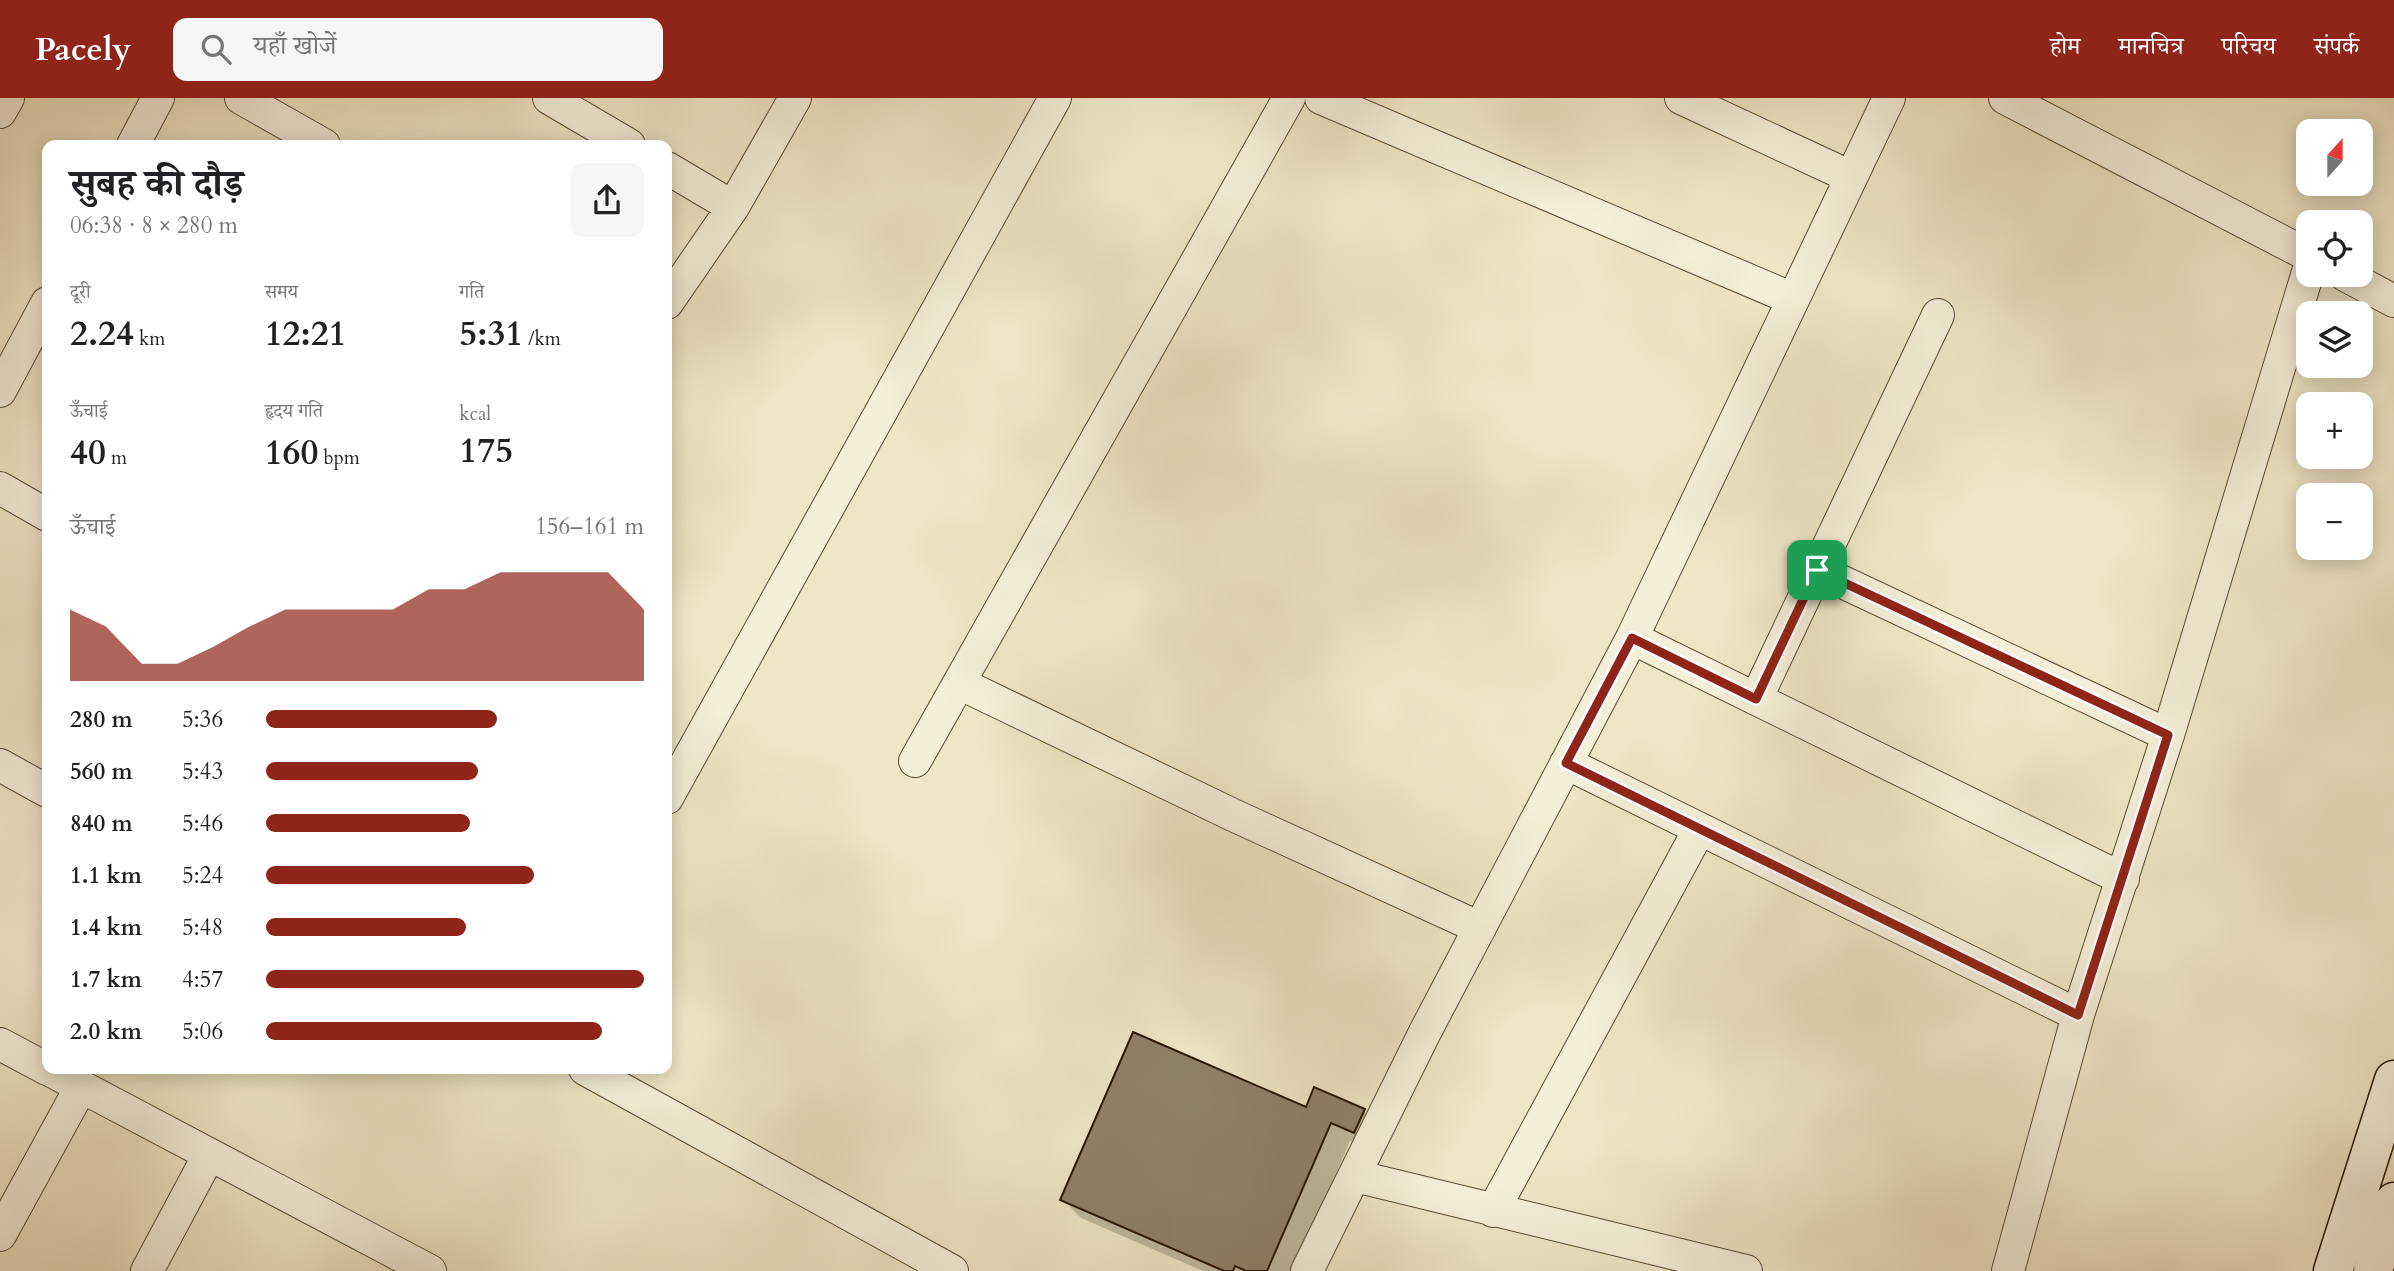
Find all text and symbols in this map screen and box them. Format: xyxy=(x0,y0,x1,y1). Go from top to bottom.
search box xyxy=(173,18,663,81)
text: Pacely xyxy=(35,27,131,72)
text: यहाँ खोजें xyxy=(253,28,336,63)
icon: search xyxy=(197,30,235,68)
text: होम xyxy=(2050,30,2080,63)
text: मानचित्र xyxy=(2118,30,2184,63)
text: परिचय xyxy=(2222,30,2276,63)
text: संपर्क xyxy=(2314,30,2359,63)
north arrow xyxy=(2296,119,2373,196)
map controls xyxy=(2296,119,2373,560)
text: सुबह की दौड़ xyxy=(70,158,243,210)
button: share xyxy=(570,163,644,237)
text: 06:38 · 8 × 280 m xyxy=(70,210,238,241)
button: locate xyxy=(2296,210,2373,287)
text: दूरी xyxy=(70,279,91,305)
text: समय xyxy=(265,279,298,305)
text: गति xyxy=(459,279,484,305)
button: layers xyxy=(2296,301,2373,378)
text: 2.24 xyxy=(70,310,134,358)
text: 12:21 xyxy=(265,310,347,358)
text: 5:31 xyxy=(459,310,523,358)
text: km xyxy=(134,326,165,352)
text: /km xyxy=(523,326,561,352)
button: + xyxy=(2296,392,2373,469)
text: ऊँचाई xyxy=(70,398,107,424)
text: हृदय गति xyxy=(265,398,323,424)
text: kcal xyxy=(459,401,491,427)
text: 175 xyxy=(459,427,513,475)
text: 40 xyxy=(70,429,106,477)
text: 160 xyxy=(265,429,318,477)
text: m xyxy=(106,445,127,471)
text: bpm xyxy=(318,445,360,471)
button: − xyxy=(2296,483,2373,560)
text: ऊँचाई xyxy=(70,511,115,542)
text: 156–161 m xyxy=(535,511,644,542)
pin xyxy=(1787,540,1847,600)
icon: arrive xyxy=(1798,551,1836,589)
text: 280 m xyxy=(70,704,133,735)
text: 5:36 xyxy=(182,704,223,735)
text: 560 m xyxy=(70,756,133,787)
text: 5:43 xyxy=(182,756,223,787)
text: 840 m xyxy=(70,808,133,839)
text: 5:46 xyxy=(182,808,223,839)
text: 1.1 km xyxy=(70,860,142,891)
text: 5:24 xyxy=(182,860,223,891)
text: 1.4 km xyxy=(70,912,142,943)
text: 5:48 xyxy=(182,912,223,943)
text: 1.7 km xyxy=(70,964,142,995)
text: 4:57 xyxy=(182,964,223,995)
text: 2.0 km xyxy=(70,1016,142,1047)
text: 5:06 xyxy=(182,1016,223,1047)

